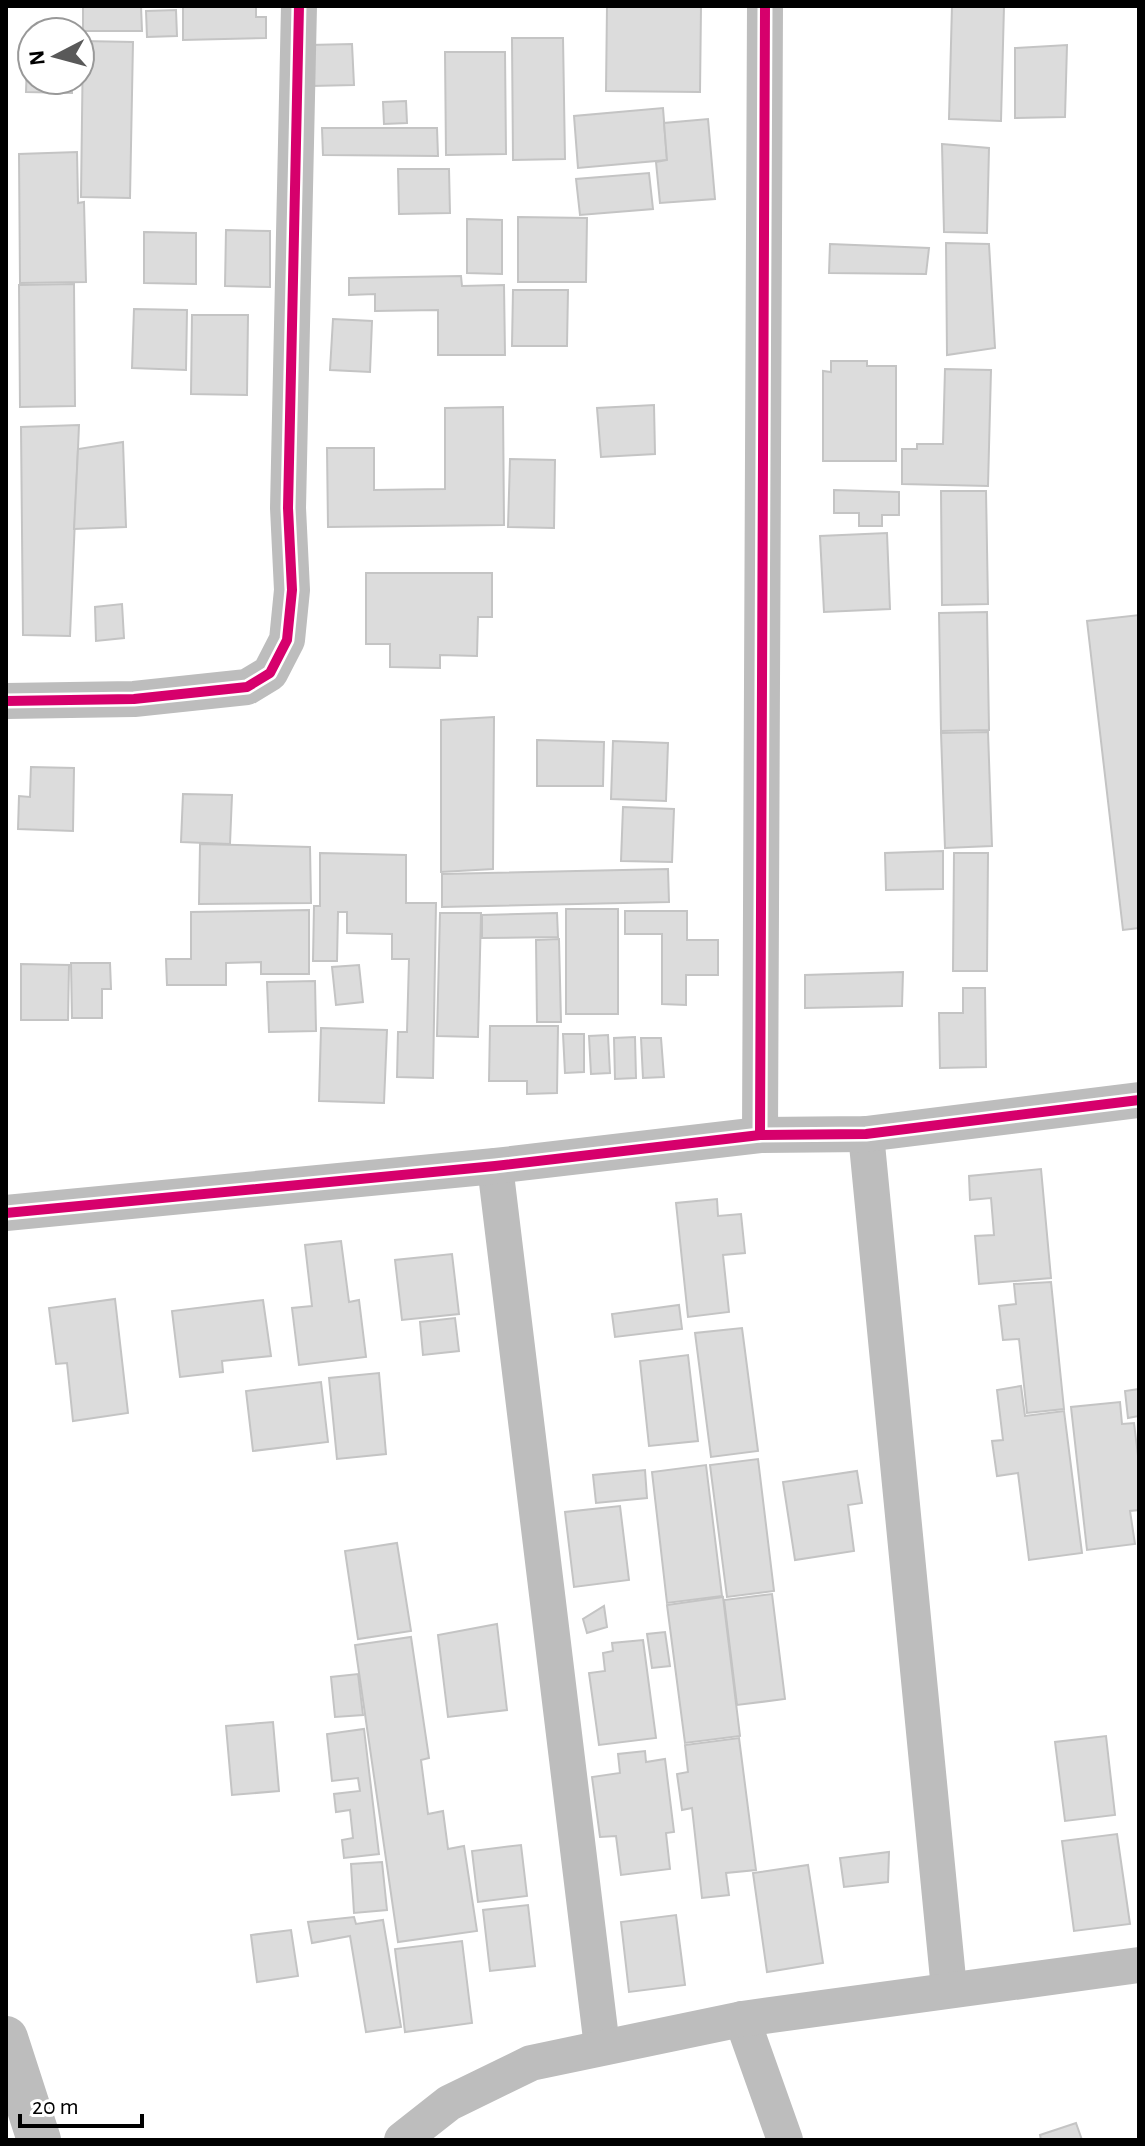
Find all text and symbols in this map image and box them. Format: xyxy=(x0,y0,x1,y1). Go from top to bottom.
north arrow xyxy=(16,16,96,96)
text: N xyxy=(25,49,49,67)
scale bar xyxy=(20,2078,142,2128)
text: 20 m xyxy=(32,2095,79,2119)

